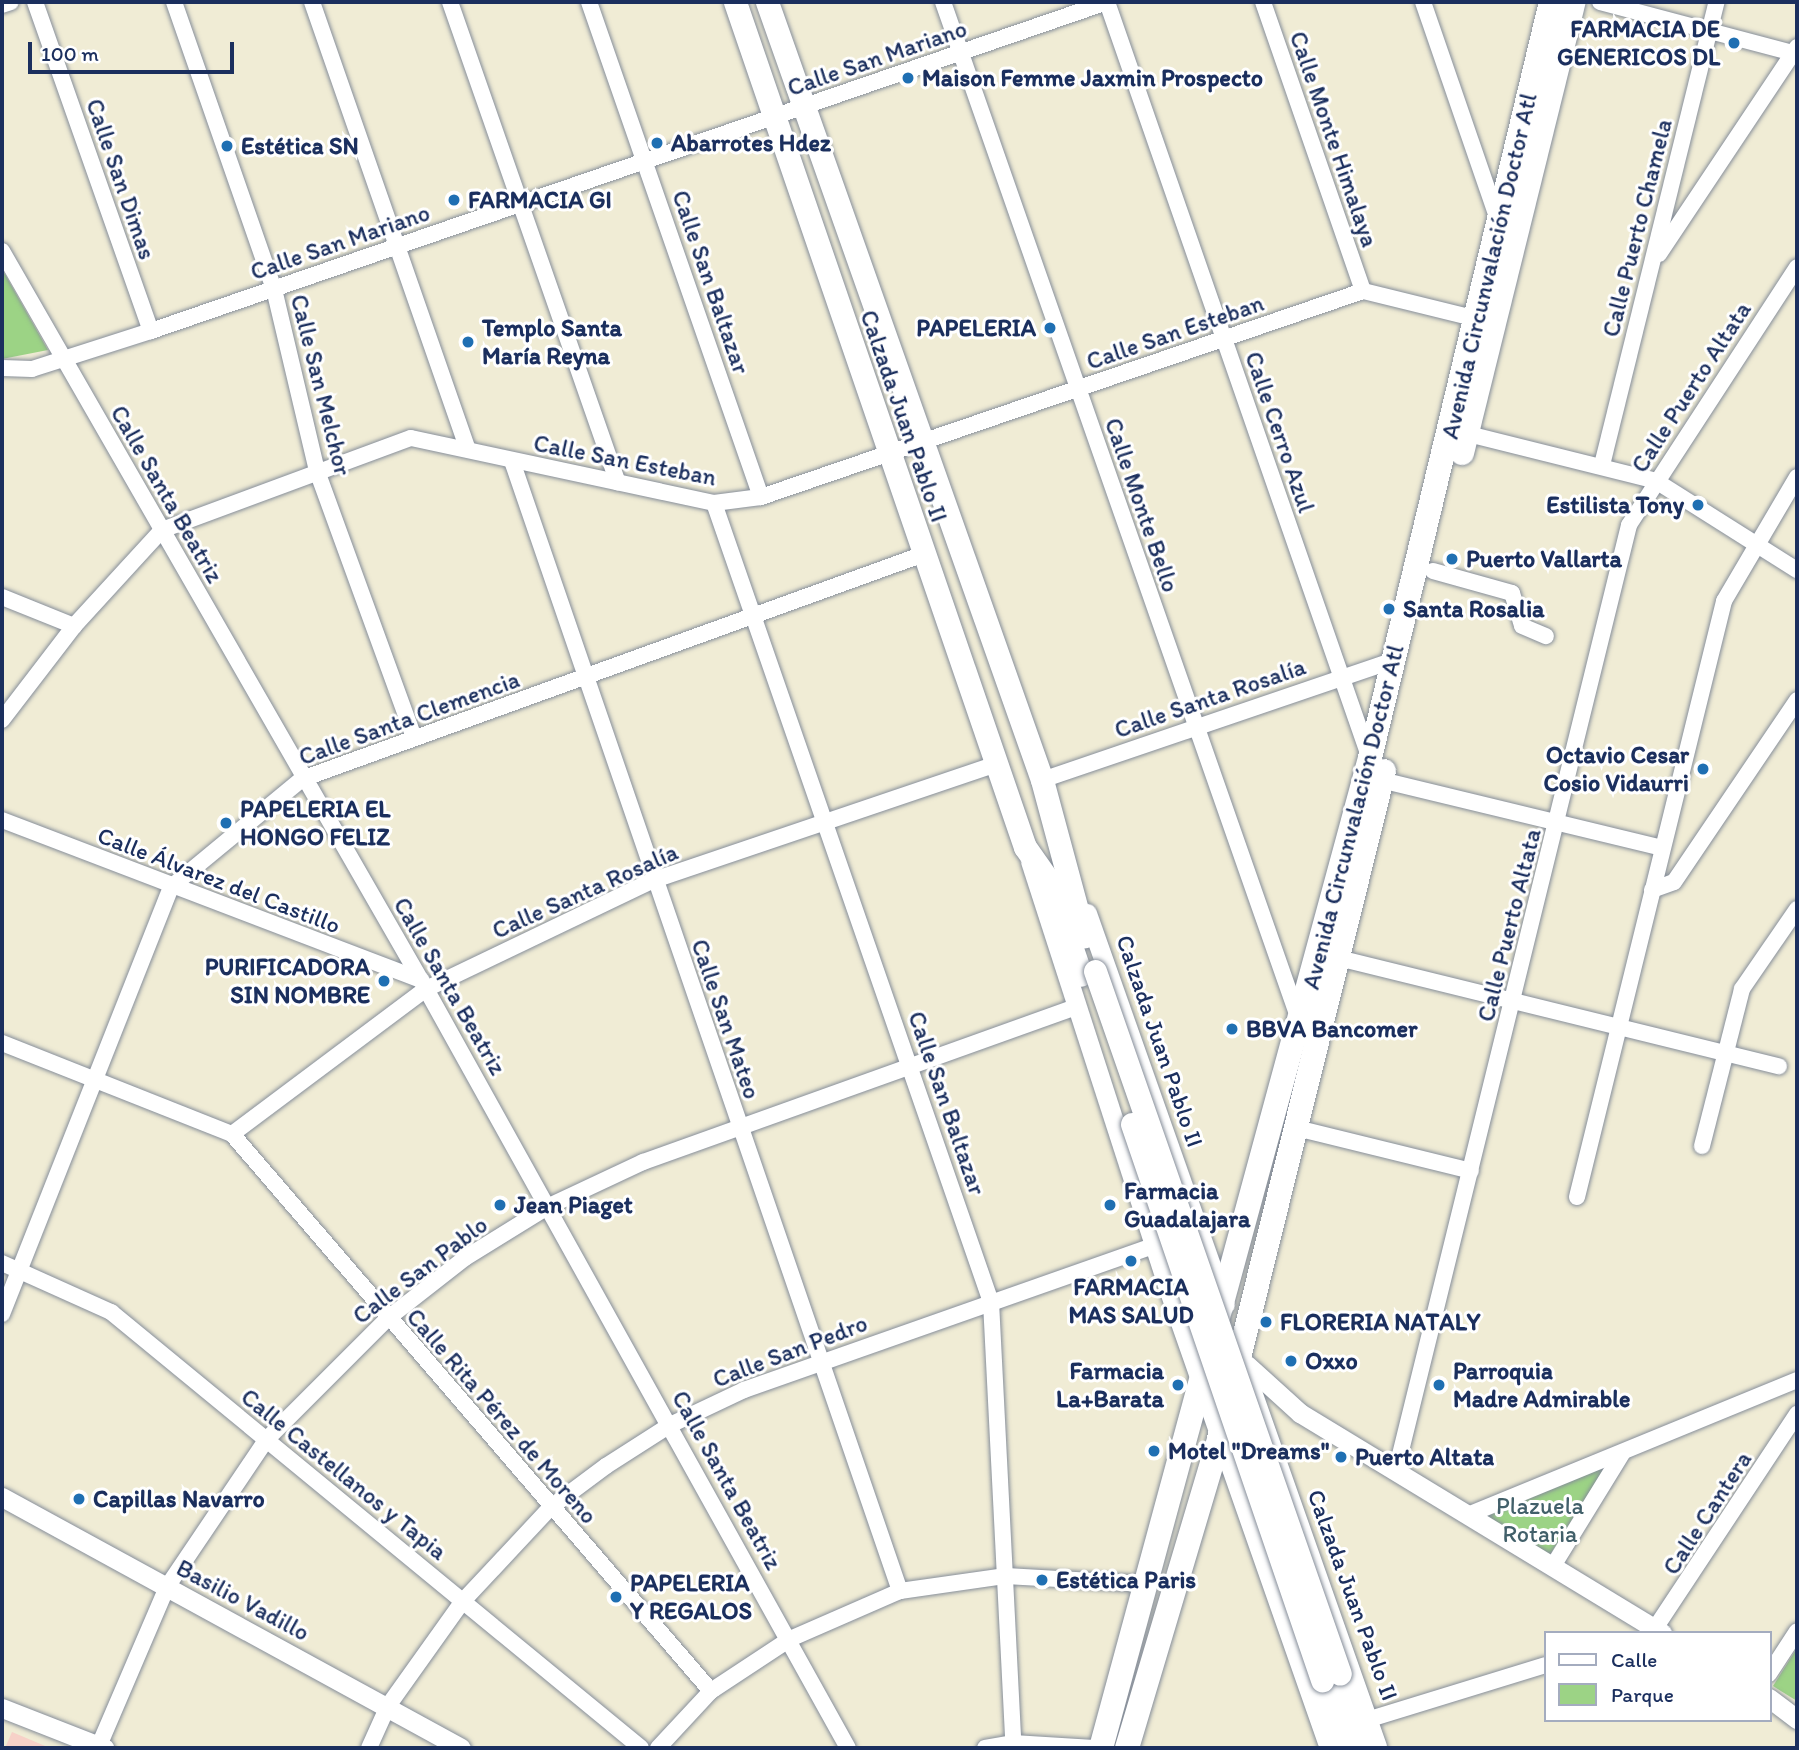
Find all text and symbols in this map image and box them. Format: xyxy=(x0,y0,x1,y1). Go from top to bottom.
street label: Calle San Mariano xyxy=(784,14,970,102)
place label: FARMACIA DE GENERICOS DL xyxy=(1557,15,1720,71)
street label: Calle Monte Himalaya xyxy=(1283,27,1385,251)
scale bar xyxy=(32,28,238,72)
marker: FARMACIA DE GENERICOS DL xyxy=(1726,35,1742,51)
text: 100 m xyxy=(41,41,99,66)
place label: Maison Femme Jaxmin Prospecto xyxy=(922,64,1263,92)
marker: Maison Femme Jaxmin Prospecto xyxy=(900,70,916,86)
street label: Avenida Circunvalación Doctor Atl xyxy=(1435,90,1543,442)
street label: Calle San Dimas xyxy=(80,95,162,263)
street label: Calle Puerto Chamela xyxy=(1596,116,1678,340)
place label: Abarrotes Hdez xyxy=(671,129,831,157)
place label: Estética SN xyxy=(241,132,359,160)
marker: Abarrotes Hdez xyxy=(649,135,665,151)
marker: Estética SN xyxy=(219,138,235,154)
place label: FARMACIA GI xyxy=(468,186,615,214)
street label: Calle San Baltazar xyxy=(666,187,756,377)
marker: FARMACIA GI xyxy=(446,192,462,208)
street label: Calle San Mariano xyxy=(247,198,433,286)
street label: Calle San Esteban xyxy=(1083,288,1267,376)
street label: Calle San Melchor xyxy=(285,291,357,479)
street label: Calle Puerto Altata xyxy=(1625,296,1757,478)
street label: Calzada Juan Pablo II xyxy=(854,307,954,525)
place label: Templo Santa María Reyna xyxy=(482,314,621,370)
place label: PAPELERIA xyxy=(916,314,1036,342)
marker: PAPELERIA xyxy=(1042,320,1058,336)
marker: Templo Santa María Reyna xyxy=(460,334,476,350)
street label: Calle Cerro Azul xyxy=(1239,348,1321,516)
street label: Calle Santa Beatriz xyxy=(105,401,229,587)
street label: Calle Monte Bello xyxy=(1099,414,1185,596)
street label: Calle San Esteban xyxy=(531,428,719,492)
place label: Estilista Tony xyxy=(1546,491,1684,519)
marker: Estilista Tony xyxy=(1690,497,1706,513)
place label: Puerto Vallarta xyxy=(1466,545,1623,573)
marker: Puerto Vallarta xyxy=(1444,551,1460,567)
place label: Santa Rosalia xyxy=(1403,595,1543,623)
marker: Santa Rosalia xyxy=(1381,601,1397,617)
street label: Avenida Circunvalación Doctor Atl xyxy=(1296,642,1410,992)
street label: Calle Santa Rosalía xyxy=(1111,652,1309,744)
street label: Calle Santa Clemencia xyxy=(295,665,523,771)
place label: Octavio Cesar Cosio Vidaurri xyxy=(1543,741,1689,797)
marker: Octavio Cesar Cosio Vidaurri xyxy=(1695,761,1711,777)
place label: PAPELERIA EL HONGO FELIZ xyxy=(240,795,390,851)
marker: PAPELERIA EL HONGO FELIZ xyxy=(218,815,234,831)
street label: Calle Álvarez del Castillo xyxy=(93,820,345,940)
street label: Calle Puerto Altata xyxy=(1471,826,1547,1024)
street label: Calle Santa Rosalía xyxy=(488,837,682,945)
street label: Calle Santa Beatriz xyxy=(388,893,512,1079)
street label: Calzada Juan Pablo II xyxy=(1110,932,1210,1150)
street label: Calle San Mateo xyxy=(685,935,767,1103)
place label: PURIFICADORA SIN NOMBRE xyxy=(205,953,370,1009)
marker: PURIFICADORA SIN NOMBRE xyxy=(376,973,392,989)
street label: Calle San Baltazar xyxy=(902,1008,992,1198)
place label: BBVA Bancomer xyxy=(1246,1015,1418,1043)
marker: BBVA Bancomer xyxy=(1224,1021,1240,1037)
place label: Farmacia Guadalajara xyxy=(1124,1177,1250,1233)
place label: Jean Piaget xyxy=(514,1191,632,1219)
marker: Jean Piaget xyxy=(492,1197,508,1213)
marker: Farmacia Guadalajara xyxy=(1102,1197,1118,1213)
street label: Calle San Pablo xyxy=(347,1210,493,1330)
marker: FARMACIA MAS SALUD xyxy=(1123,1253,1139,1269)
place label: FARMACIA MAS SALUD xyxy=(1068,1273,1194,1329)
street label: Calle Rita Pérez de Moreno xyxy=(401,1303,603,1529)
street label: Calle San Pedro xyxy=(709,1308,871,1394)
place label: FLORERIA NATALY xyxy=(1280,1308,1480,1336)
marker: FLORERIA NATALY xyxy=(1258,1314,1274,1330)
place label: Oxxo xyxy=(1305,1347,1358,1375)
marker: Oxxo xyxy=(1283,1353,1299,1369)
place label: Farmacia La+Barata xyxy=(1056,1357,1164,1413)
place label: Parroquia Madre Admirable xyxy=(1453,1357,1630,1413)
marker: Farmacia La+Barata xyxy=(1170,1377,1186,1393)
marker: Parroquia Madre Admirable xyxy=(1431,1377,1447,1393)
street label: Calle Castellanos y Tapia xyxy=(235,1382,453,1566)
street label: Calle Santa Beatriz xyxy=(666,1386,788,1574)
place label: Motel "Dreams" xyxy=(1168,1437,1328,1465)
marker: Motel "Dreams" xyxy=(1146,1443,1162,1459)
place label: Puerto Altata xyxy=(1355,1443,1494,1471)
street label: Calle Cantera xyxy=(1656,1446,1758,1580)
marker: Puerto Altata xyxy=(1333,1449,1349,1465)
place label: Capillas Navarro xyxy=(93,1485,264,1513)
street label: Calzada Juan Pablo II xyxy=(1302,1486,1404,1704)
marker: Capillas Navarro xyxy=(71,1491,87,1507)
park label: Plazuela Rotaria xyxy=(1496,1492,1584,1548)
street label: Basilio Vadillo xyxy=(172,1553,314,1647)
place label: Estética Paris xyxy=(1056,1566,1196,1594)
place label: PAPELERIA Y REGALOS xyxy=(630,1569,752,1625)
marker: Estética Paris xyxy=(1034,1572,1050,1588)
marker: PAPELERIA Y REGALOS xyxy=(608,1589,624,1605)
legend xyxy=(1544,1631,1771,1722)
text: Calle xyxy=(1611,1647,1657,1672)
text: Parque xyxy=(1611,1682,1674,1707)

